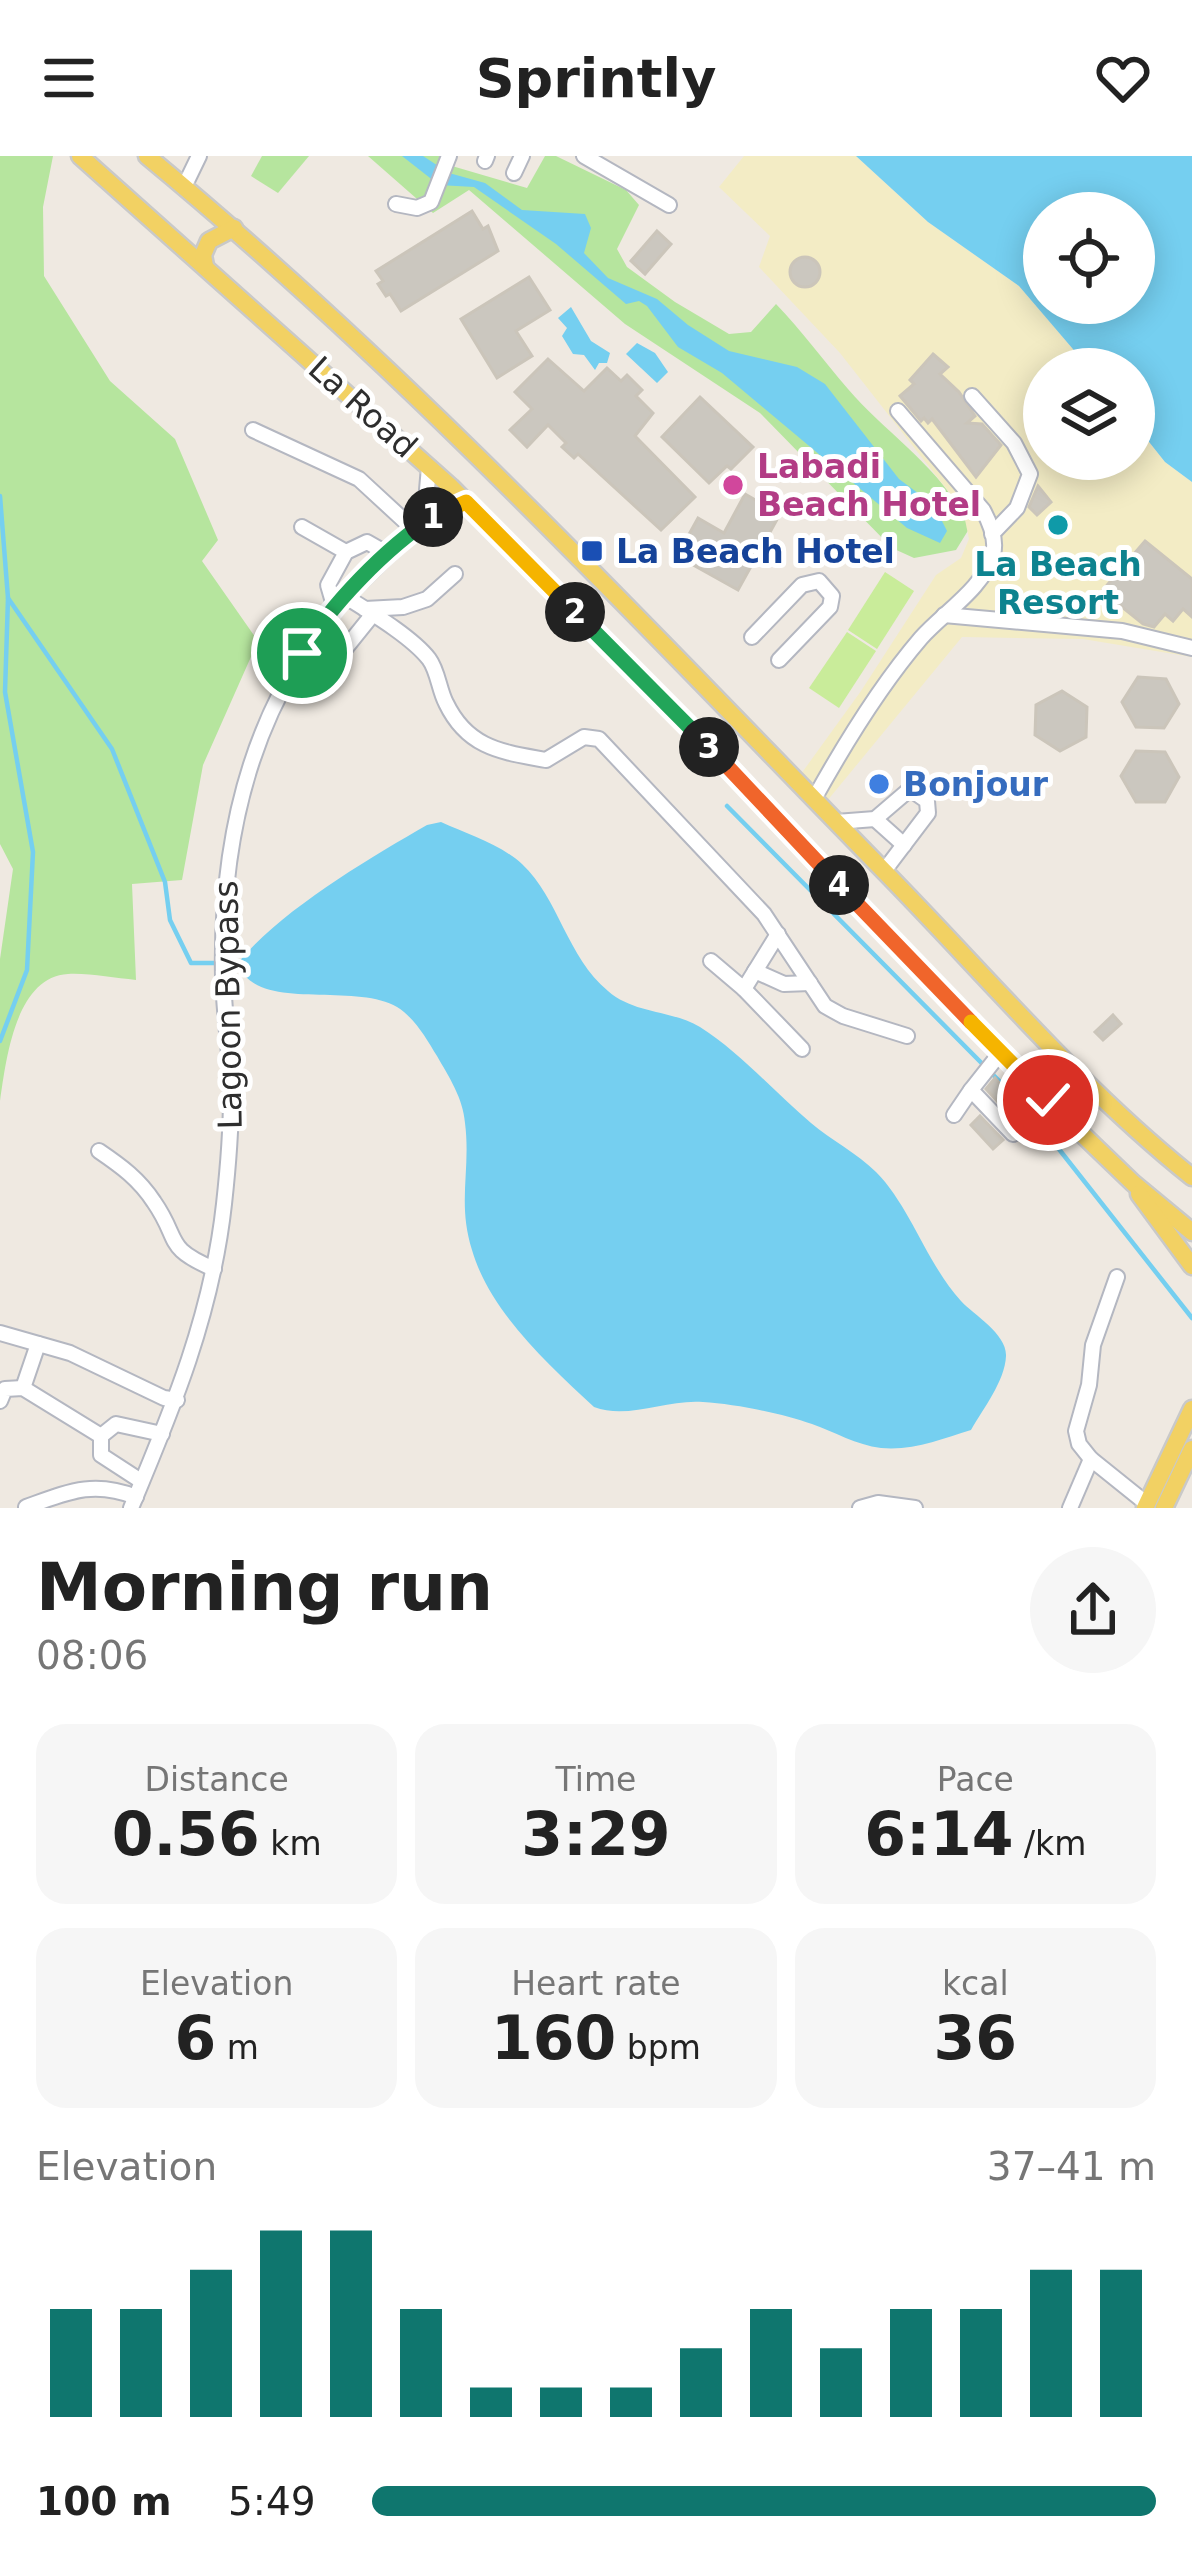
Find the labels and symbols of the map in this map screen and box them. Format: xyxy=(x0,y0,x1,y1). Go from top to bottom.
street label: La Road xyxy=(301,348,425,466)
place label: Labadi Beach Hotel xyxy=(757,447,981,524)
marker: Labadi Beach Hotel xyxy=(720,472,746,498)
pin: 1 xyxy=(403,487,463,547)
marker: La Beach Resort xyxy=(1045,512,1071,538)
place label: La Beach Hotel xyxy=(616,532,895,571)
marker: La Beach Hotel xyxy=(579,538,605,564)
place label: La Beach Resort xyxy=(974,545,1142,622)
pin: 2 xyxy=(545,582,605,642)
pin xyxy=(251,602,353,704)
pin: 3 xyxy=(679,717,739,777)
place label: Bonjour xyxy=(903,765,1049,804)
marker: Bonjour xyxy=(866,771,892,797)
pin: 4 xyxy=(809,855,869,915)
street label: Lagoon Bypass xyxy=(206,880,250,1130)
pin xyxy=(997,1049,1099,1151)

